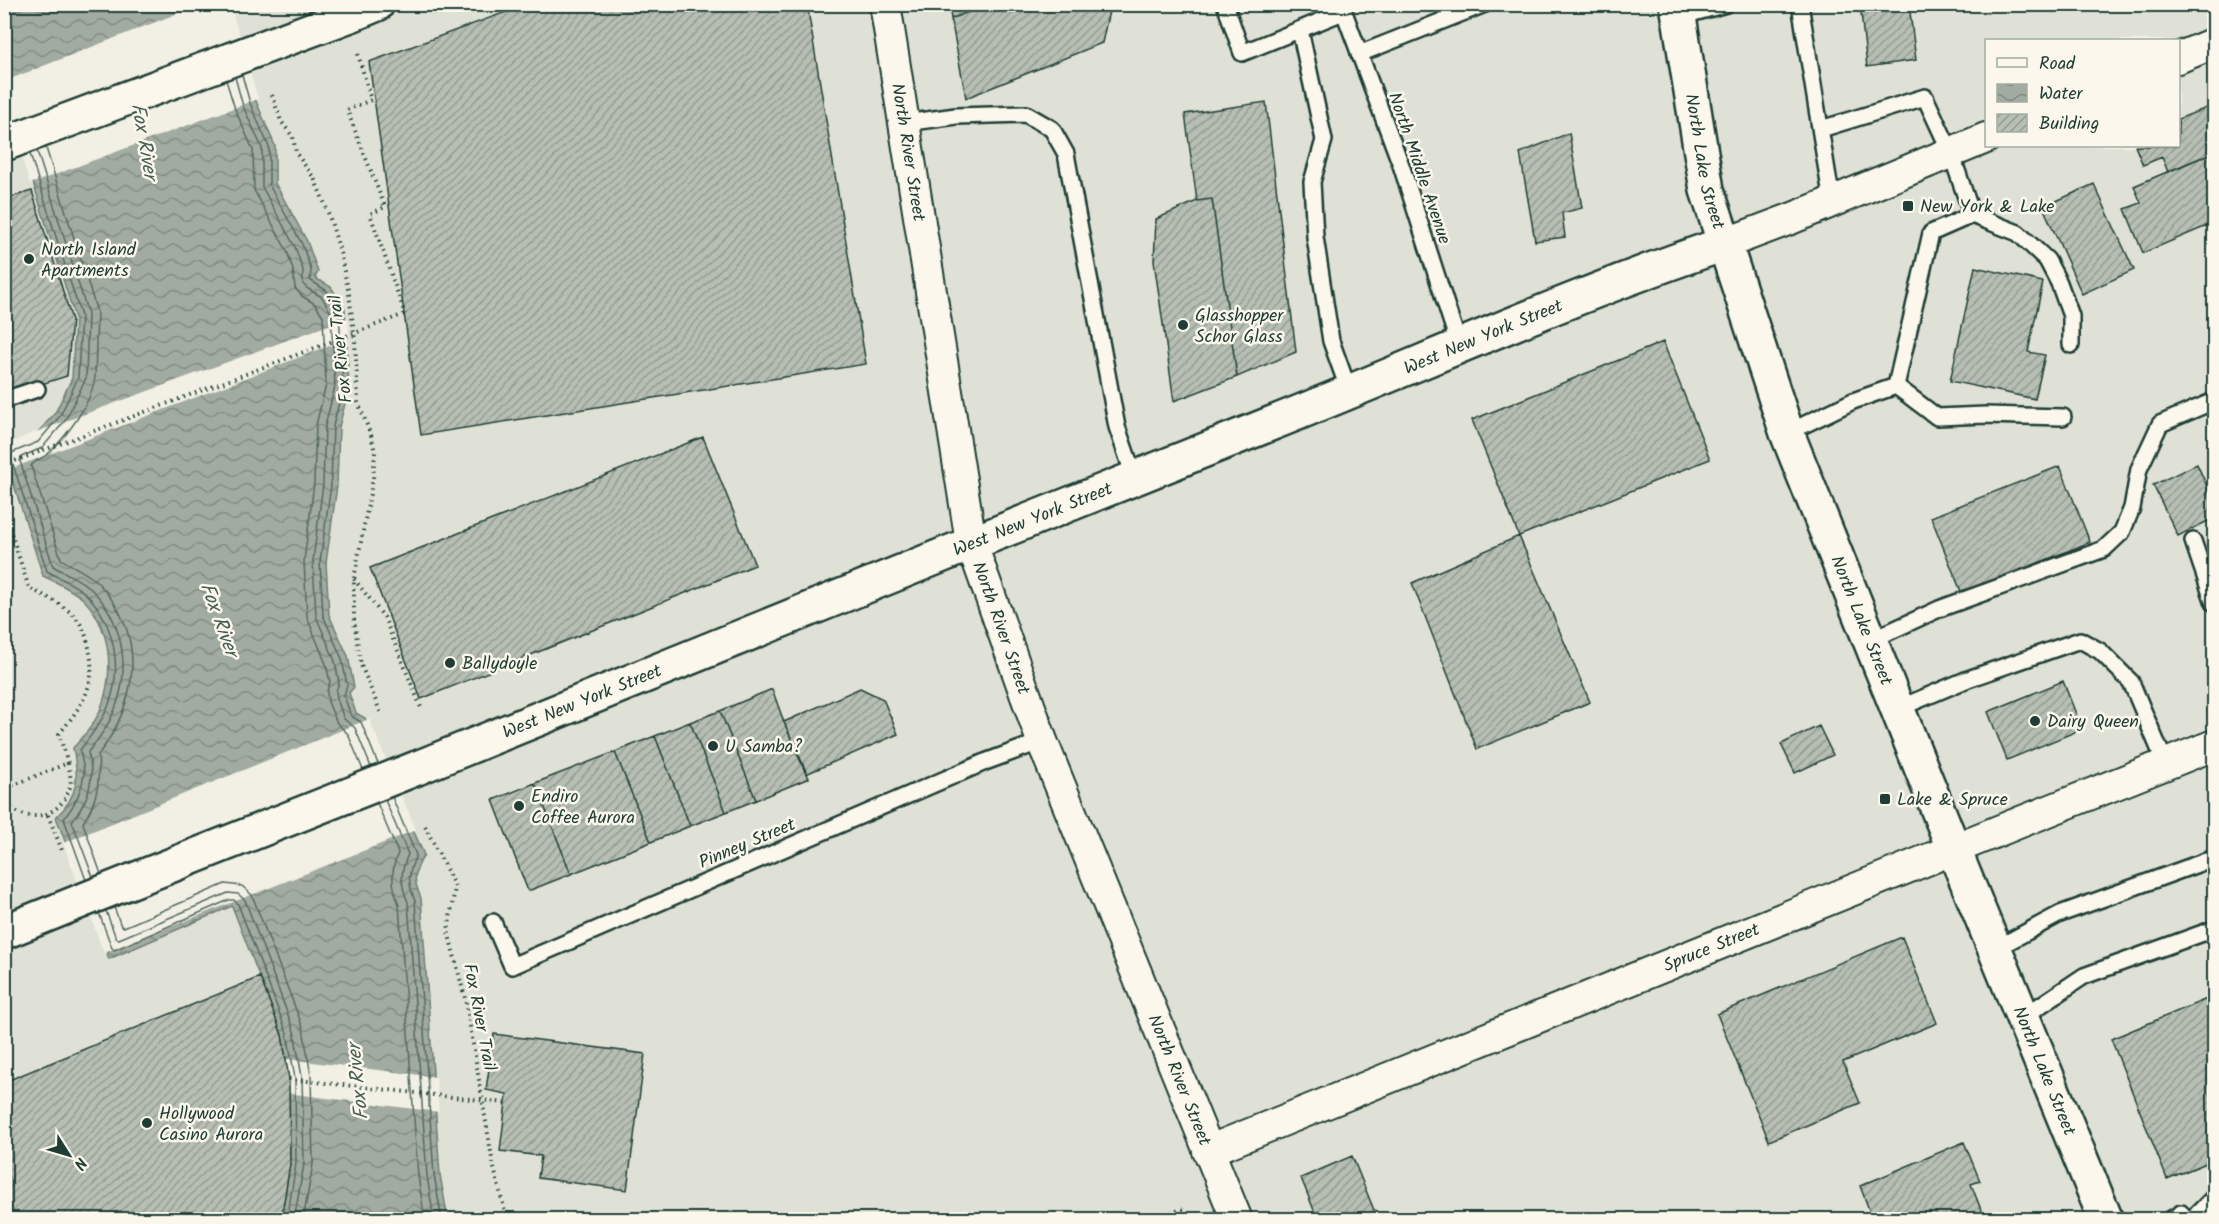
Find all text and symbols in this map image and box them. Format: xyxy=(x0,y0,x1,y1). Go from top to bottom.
legend xyxy=(1985,39,2180,147)
text: Road xyxy=(2039,50,2076,79)
text: Water xyxy=(2039,80,2084,109)
street label: North River Street xyxy=(882,81,933,225)
street label: North Middle Avenue xyxy=(1379,88,1458,249)
street label: North Lake Street xyxy=(1676,92,1732,234)
water label: Fox River xyxy=(121,101,166,186)
text: Building xyxy=(2039,110,2099,139)
place label: New York & Lake xyxy=(1920,193,2054,222)
marker: New York & Lake xyxy=(1901,199,1915,213)
place label: North Island Apartments xyxy=(41,236,137,286)
marker: North Island Apartments xyxy=(22,252,36,266)
street label: West New York Street xyxy=(1400,292,1568,384)
street label: Fox River Trail xyxy=(321,293,362,404)
place label: Glasshopper Schor Glass xyxy=(1195,302,1284,352)
marker: Glasshopper Schor Glass xyxy=(1176,318,1190,332)
street label: West New York Street xyxy=(949,475,1118,565)
street label: North Lake Street xyxy=(1822,551,1900,691)
street label: North River Street xyxy=(963,558,1038,700)
water label: Fox River xyxy=(190,578,248,665)
place label: Ballydoyle xyxy=(462,650,537,679)
marker: Ballydoyle xyxy=(443,656,457,670)
street label: West New York Street xyxy=(498,657,667,748)
place label: Dairy Queen xyxy=(2047,708,2139,737)
marker: Dairy Queen xyxy=(2028,714,2042,728)
place label: U Samba? xyxy=(725,733,803,762)
marker: U Samba? xyxy=(706,739,720,753)
place label: Endiro Coffee Aurora xyxy=(531,783,635,833)
place label: Lake & Spruce xyxy=(1897,786,2008,815)
marker: Lake & Spruce xyxy=(1878,792,1892,806)
marker: Endiro Coffee Aurora xyxy=(512,799,526,813)
street label: Pinney Street xyxy=(695,811,801,878)
street label: Spruce Street xyxy=(1659,916,1765,981)
street label: Fox River Trail xyxy=(454,961,503,1074)
street label: North Lake Street xyxy=(2004,1002,2083,1141)
street label: North River Street xyxy=(1139,1010,1219,1151)
water label: Fox River xyxy=(339,1038,379,1122)
place label: Hollywood Casino Aurora xyxy=(159,1100,263,1150)
marker: Hollywood Casino Aurora xyxy=(140,1116,154,1130)
north arrow xyxy=(39,1125,99,1185)
text: N xyxy=(67,1152,93,1175)

